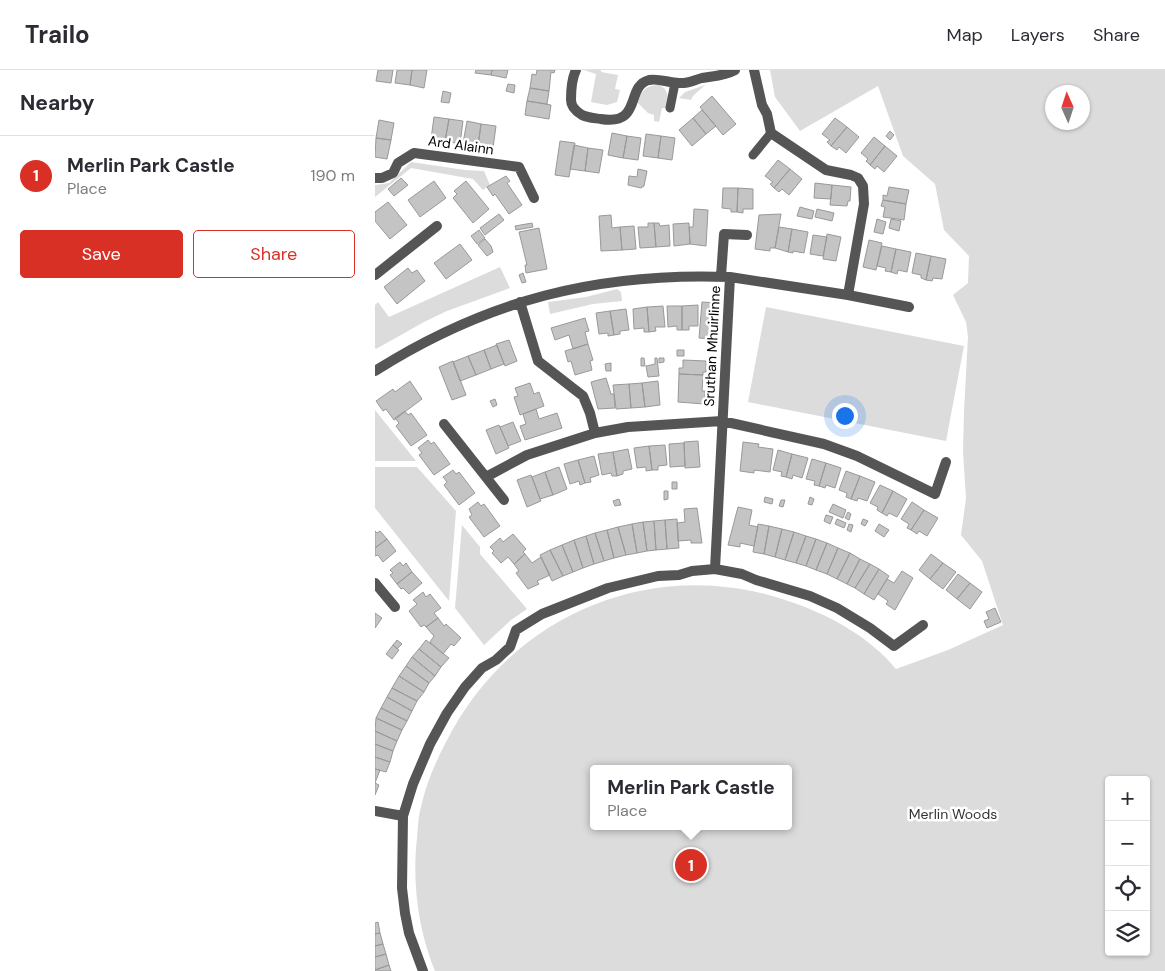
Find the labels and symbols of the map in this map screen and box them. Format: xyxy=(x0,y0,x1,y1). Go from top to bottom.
north arrow xyxy=(1045,85,1090,130)
street label: Ard Alainn xyxy=(427,131,495,159)
street label: Sruthan Mhuirlinne xyxy=(700,285,724,407)
your location xyxy=(832,403,858,429)
park label: Merlin Woods xyxy=(909,805,997,823)
pin: 1 xyxy=(675,846,707,884)

